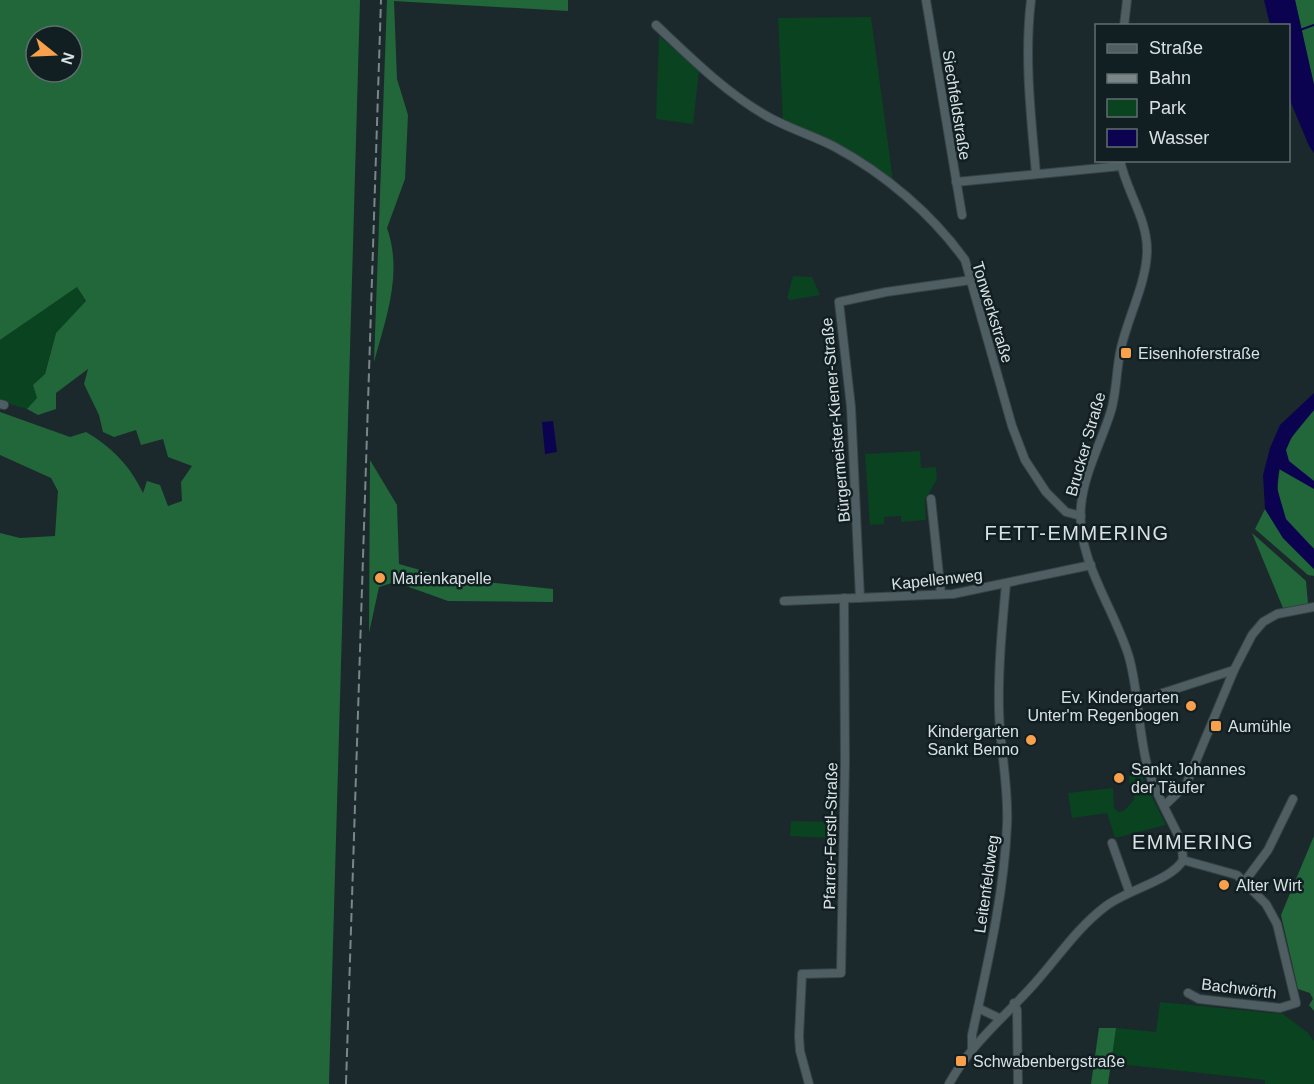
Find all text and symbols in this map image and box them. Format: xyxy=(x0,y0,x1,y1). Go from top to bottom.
north arrow xyxy=(24,24,84,84)
legend xyxy=(1095,24,1290,162)
text: Straße xyxy=(1149,38,1203,58)
street label: Siechfeldstraße xyxy=(939,49,974,161)
text: N xyxy=(58,50,78,67)
text: Bahn xyxy=(1149,68,1191,88)
text: Park xyxy=(1149,98,1187,118)
text: Wasser xyxy=(1149,128,1209,148)
street label: Tonwerkstraße xyxy=(969,259,1016,365)
street label: Bürgermeister-Kiener-Straße xyxy=(818,317,853,523)
place label: Eisenhoferstraße xyxy=(1138,345,1260,362)
marker: Eisenhoferstraße xyxy=(1119,346,1133,360)
street label: Brucker Straße xyxy=(1062,390,1109,498)
district label: FETT-EMMERING xyxy=(984,522,1170,544)
street label: Kapellenweg xyxy=(891,566,984,593)
place label: Marienkapelle xyxy=(392,570,492,587)
marker: Marienkapelle xyxy=(373,571,387,585)
place label: Ev. Kindergarten Unter'm Regenbogen xyxy=(1027,689,1179,724)
marker: Ev. Kindergarten Unter'm Regenbogen xyxy=(1184,699,1198,713)
place label: Aumühle xyxy=(1228,718,1291,735)
marker: Aumühle xyxy=(1209,719,1223,733)
place label: Kindergarten Sankt Benno xyxy=(927,723,1019,758)
marker: Kindergarten Sankt Benno xyxy=(1024,733,1038,747)
place label: Sankt Johannes der Täufer xyxy=(1131,761,1246,796)
street label: Pfarrer-Ferstl-Straße xyxy=(821,762,840,910)
marker: Sankt Johannes der Täufer xyxy=(1112,771,1126,785)
district label: EMMERING xyxy=(1132,831,1254,853)
street label: Leitenfeldweg xyxy=(971,834,1002,934)
place label: Alter Wirt xyxy=(1236,877,1302,894)
marker: Alter Wirt xyxy=(1217,878,1231,892)
street label: Bachwörth xyxy=(1200,975,1277,1002)
place label: Schwabenbergstraße xyxy=(973,1053,1125,1070)
marker: Schwabenbergstraße xyxy=(954,1054,968,1068)

